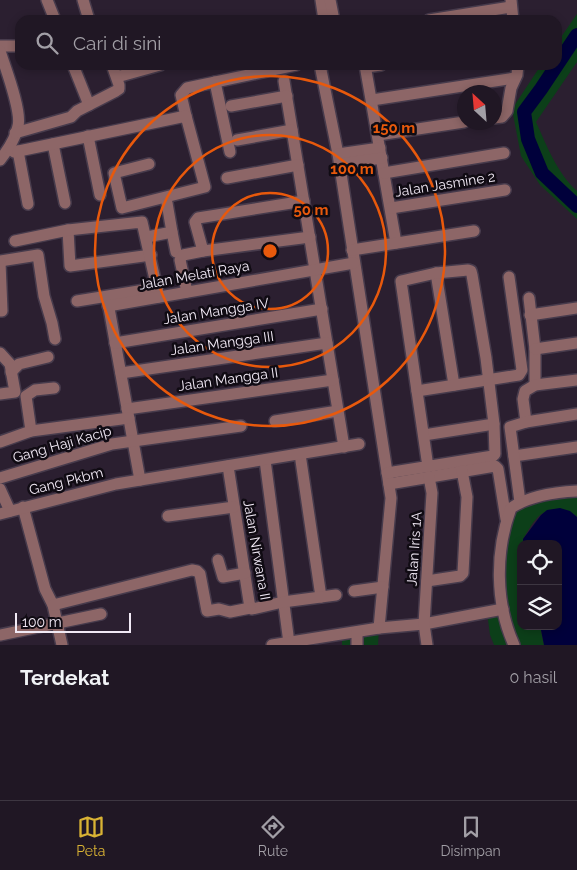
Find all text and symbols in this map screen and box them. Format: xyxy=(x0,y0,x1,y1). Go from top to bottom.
search box xyxy=(15,15,562,70)
icon: search xyxy=(33,29,61,57)
text: Cari di sini xyxy=(73,32,161,54)
north arrow xyxy=(457,85,502,130)
text: 150 m xyxy=(373,119,415,137)
text: 100 m xyxy=(330,160,374,178)
street label: Jalan Jasmine 2 xyxy=(394,168,496,200)
text: 50 m xyxy=(293,201,329,219)
centre of rings xyxy=(261,242,279,260)
street label: Jalan Melati Raya xyxy=(137,257,251,293)
street label: Jalan Mangga IV xyxy=(162,295,271,327)
street label: Jalan Mangga III xyxy=(169,328,275,358)
street label: Jalan Mangga II xyxy=(177,364,279,394)
street label: Gang Haji Kacip xyxy=(11,422,113,466)
street label: Gang Pkbm xyxy=(27,464,105,498)
street label: Jalan Nirwana II xyxy=(240,499,274,601)
street label: Jalan Iris 1A xyxy=(403,511,425,587)
map controls xyxy=(517,540,562,630)
button: locate xyxy=(517,540,562,585)
button: layers xyxy=(517,585,562,630)
scale bar xyxy=(15,610,131,633)
text: 100 m xyxy=(22,614,62,630)
text: Terdekat xyxy=(20,665,109,690)
text: 0 hasil xyxy=(510,668,557,687)
tab: Peta xyxy=(76,813,105,859)
tab: Rute xyxy=(258,813,288,859)
tab: Disimpan xyxy=(441,813,501,859)

